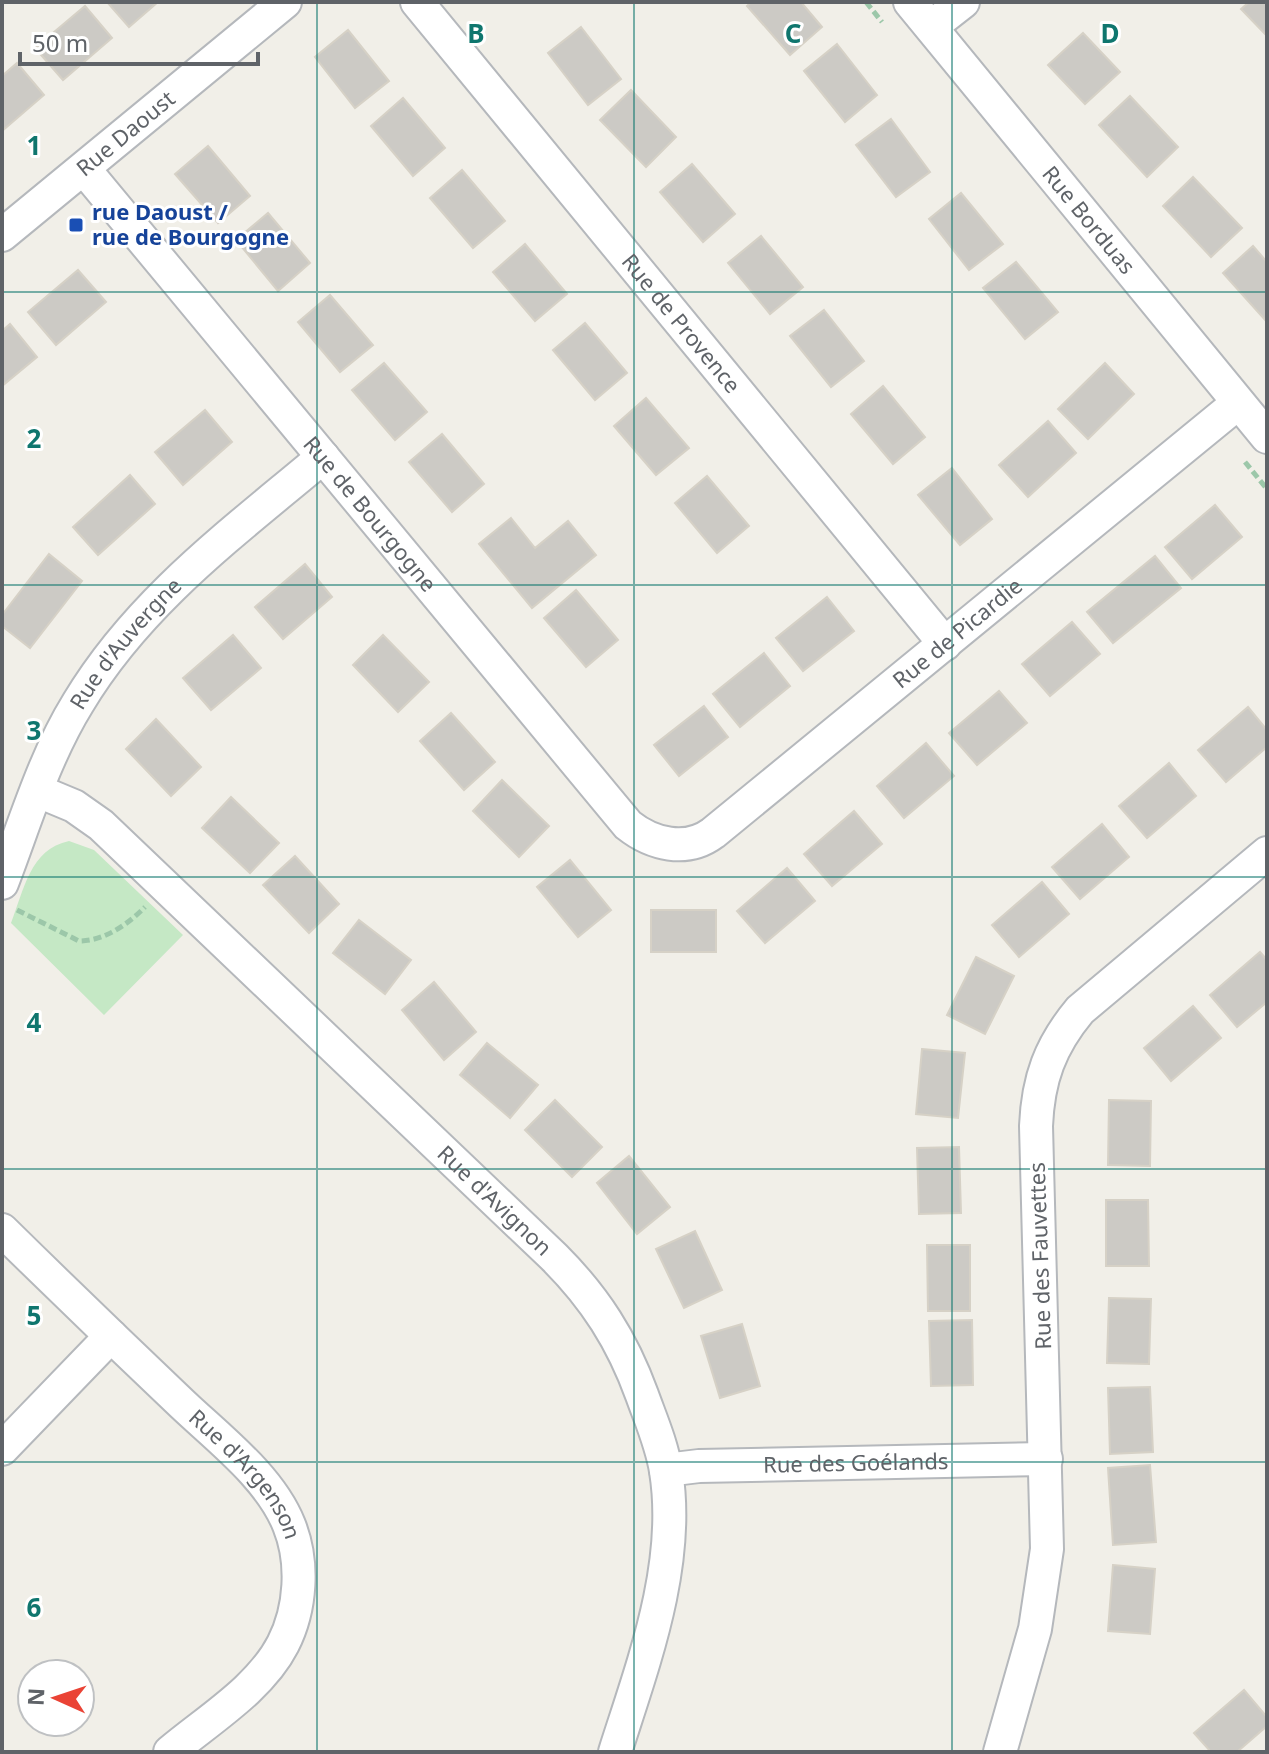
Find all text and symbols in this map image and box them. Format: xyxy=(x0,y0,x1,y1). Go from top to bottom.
text: B xyxy=(467,15,485,51)
text: C xyxy=(785,15,801,51)
text: D xyxy=(1100,15,1120,51)
scale bar xyxy=(20,16,258,66)
text: 50 m xyxy=(32,26,88,59)
street label: Rue Daoust xyxy=(69,83,180,182)
text: 1 xyxy=(27,127,41,163)
street label: Rue Borduas xyxy=(1036,159,1143,280)
place label: rue Daoust / rue de Bourgogne xyxy=(92,196,289,251)
marker: rue Daoust / rue de Bourgogne xyxy=(67,216,85,234)
street label: Rue de Provence xyxy=(616,247,748,399)
text: 2 xyxy=(27,420,42,456)
street label: Rue de Bourgogne xyxy=(297,429,444,597)
street label: Rue d'Auvergne xyxy=(62,570,187,714)
street label: Rue de Picardie xyxy=(886,570,1028,694)
text: 3 xyxy=(27,712,41,748)
text: 4 xyxy=(27,1004,42,1040)
street label: Rue d'Avignon xyxy=(432,1138,559,1261)
street label: Rue des Fauvettes xyxy=(1021,1162,1057,1350)
text: 5 xyxy=(27,1297,41,1333)
street label: Rue d'Argenson xyxy=(183,1402,309,1543)
street label: Rue des Goélands xyxy=(763,1445,949,1479)
text: 6 xyxy=(27,1589,42,1625)
north arrow xyxy=(16,1658,96,1738)
text: N xyxy=(20,1687,50,1707)

